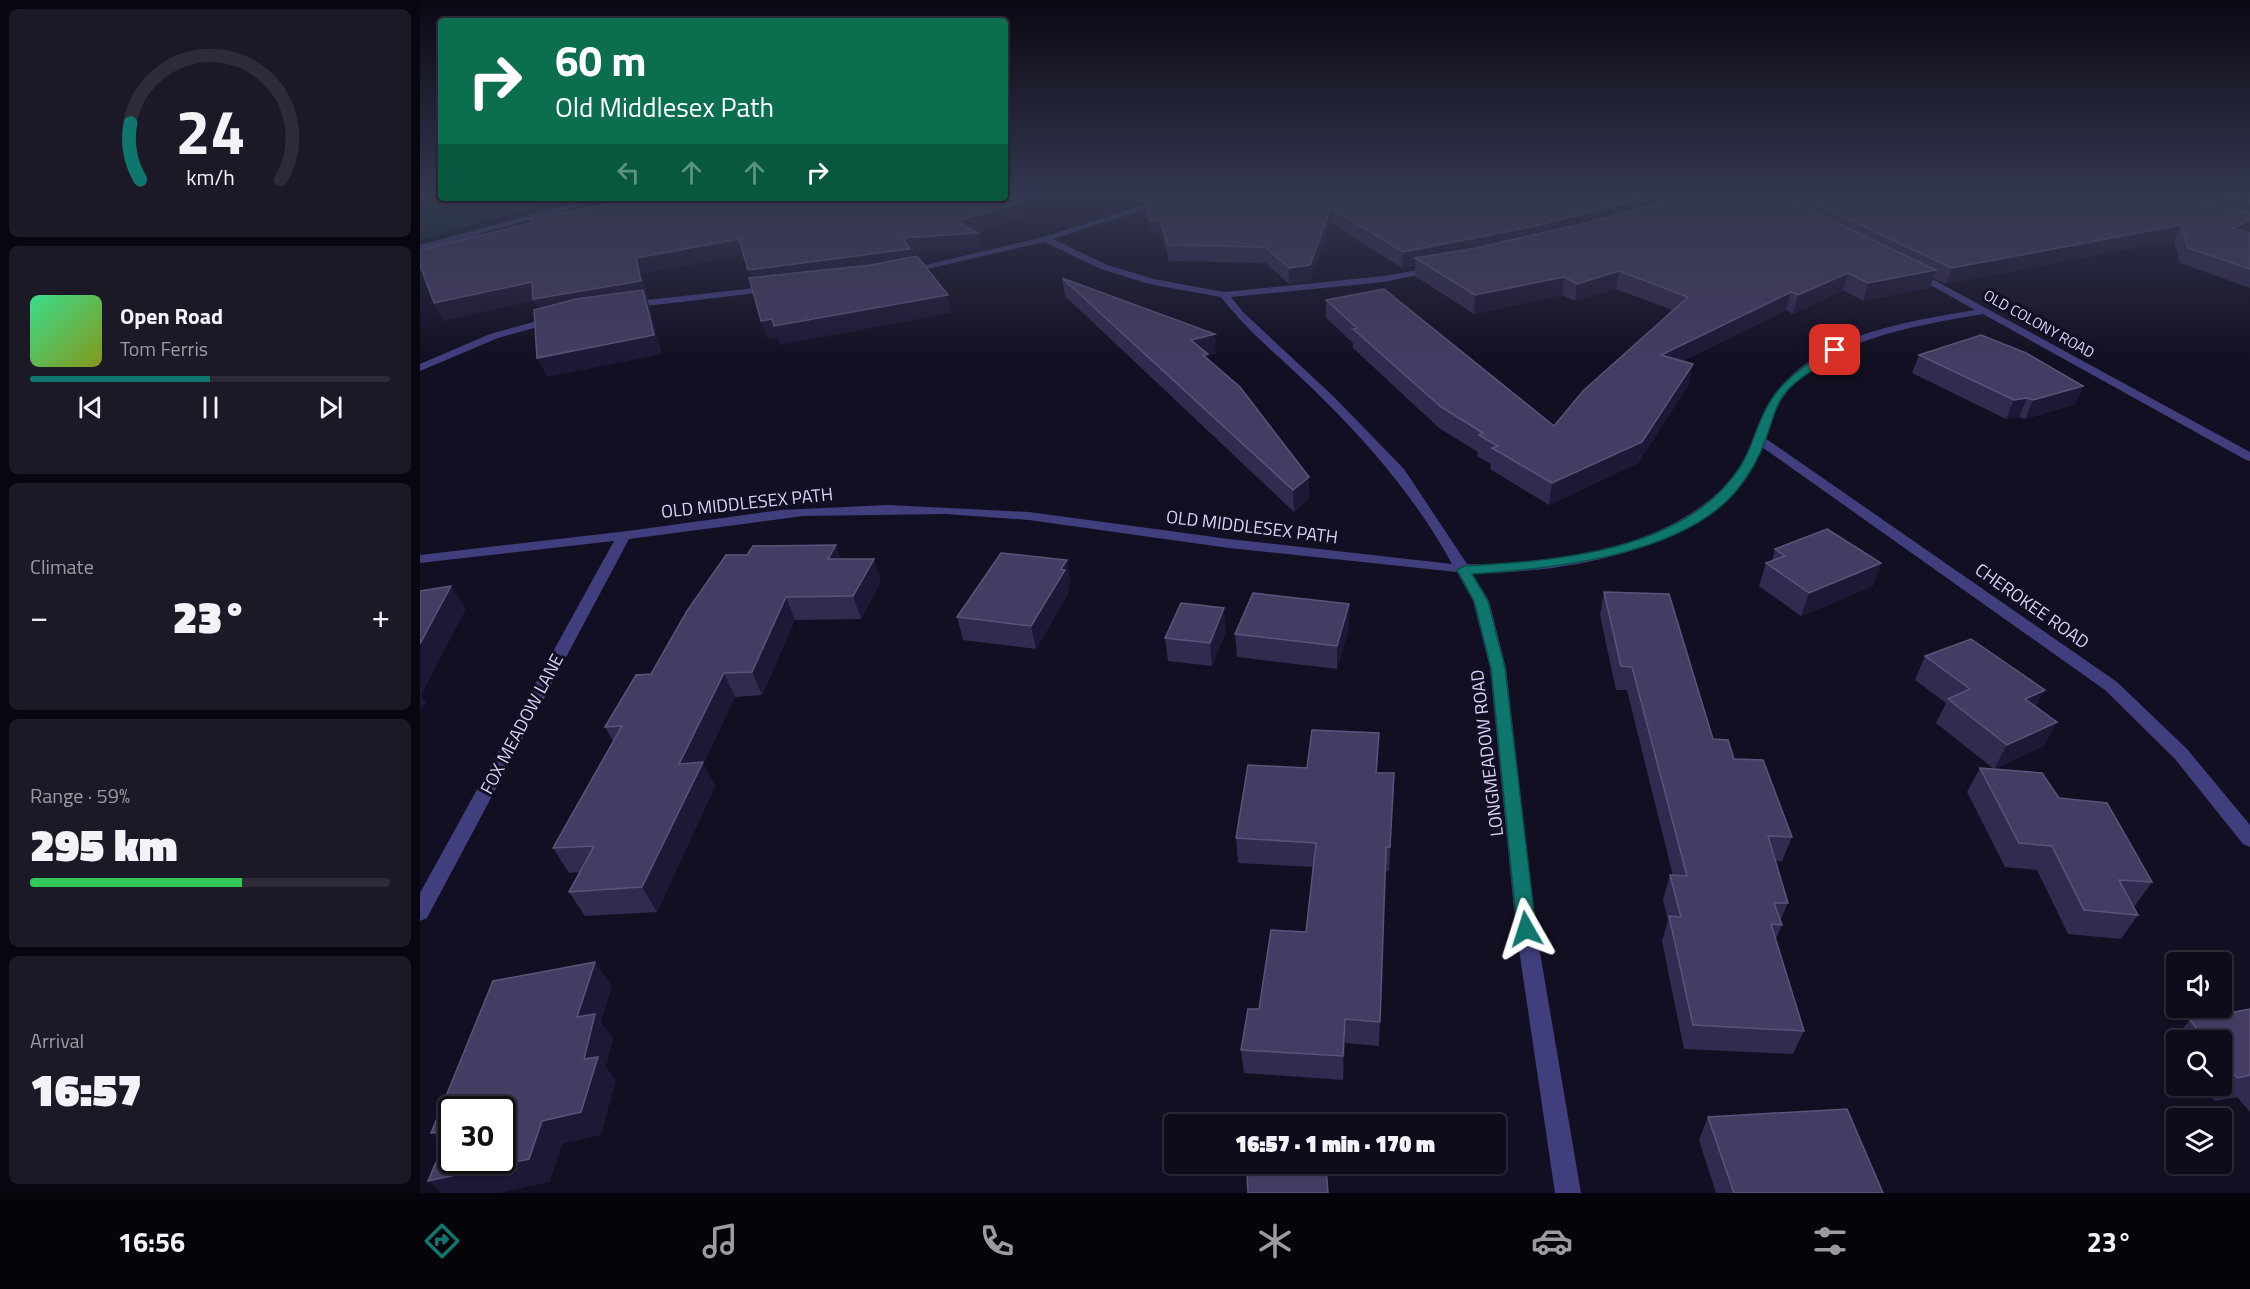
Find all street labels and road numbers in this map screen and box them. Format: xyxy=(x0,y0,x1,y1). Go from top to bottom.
street label: OLD COLONY ROAD xyxy=(1980,283,2099,364)
street label: OLD MIDDLESEX PATH xyxy=(660,480,834,525)
street label: OLD MIDDLESEX PATH xyxy=(1165,503,1339,550)
street label: CHEROKEE ROAD xyxy=(1970,556,2095,655)
street label: FOX MEADOW LANE xyxy=(473,649,570,799)
street label: LONGMEADOW ROAD xyxy=(1463,668,1510,838)

